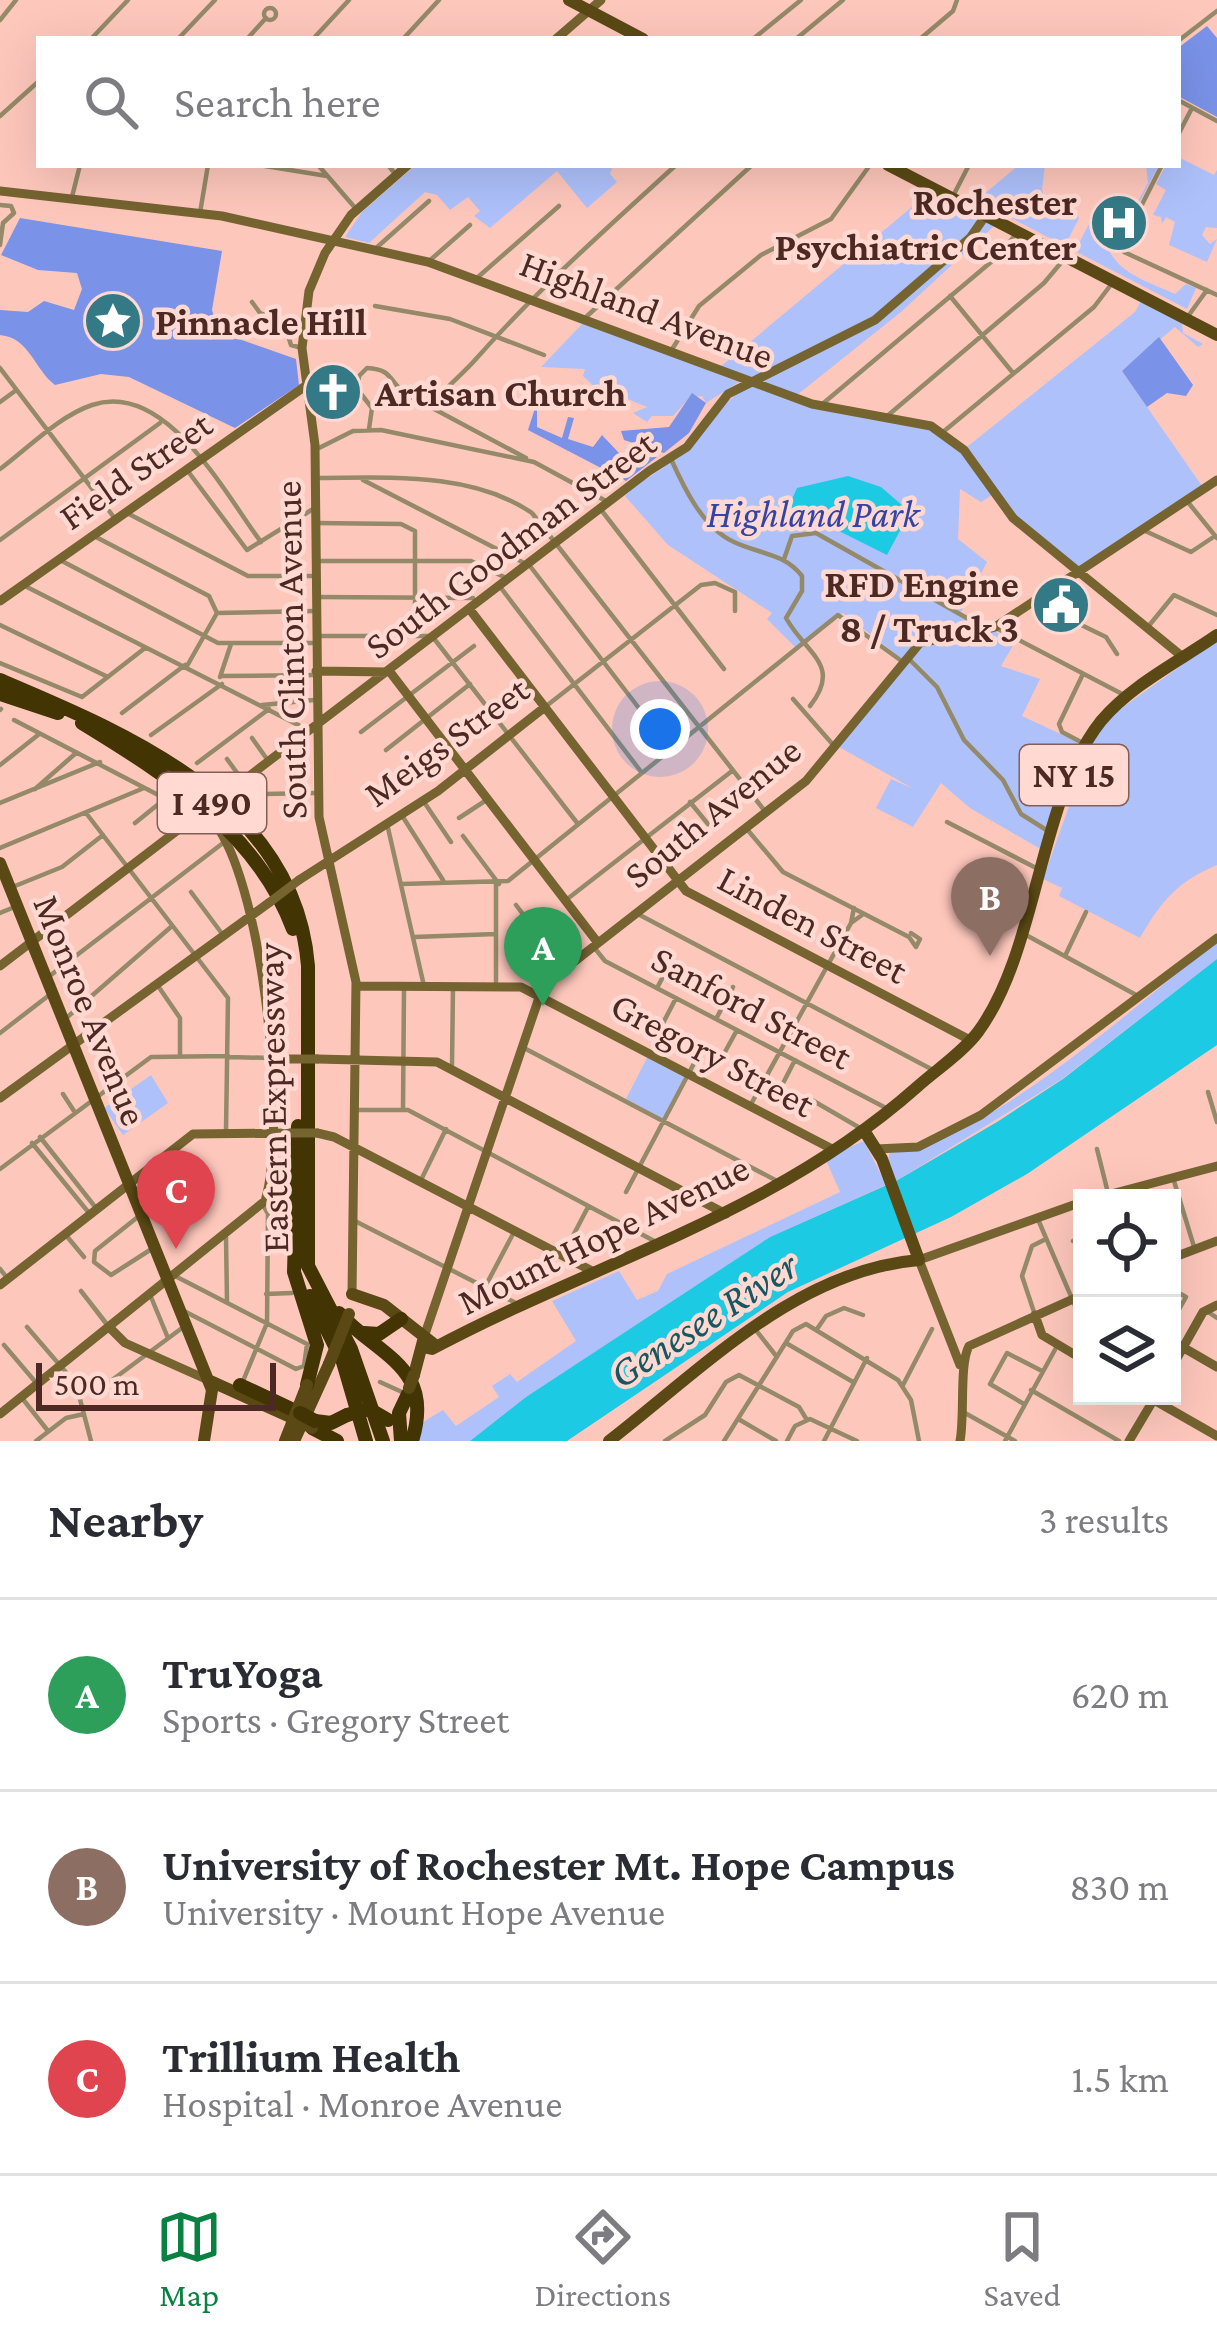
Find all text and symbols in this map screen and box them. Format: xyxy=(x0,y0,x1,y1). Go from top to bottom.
search box xyxy=(36,36,1181,168)
icon: search xyxy=(78,69,144,135)
text: Search here xyxy=(174,77,381,127)
place label: Rochester Psychiatric Center xyxy=(775,180,1077,268)
hospital icon: Rochester Psychiatric Center xyxy=(1088,192,1150,254)
street label: Highland Avenue xyxy=(514,241,780,378)
place icon: Pinnacle Hill xyxy=(82,290,144,352)
place label: Pinnacle Hill xyxy=(155,300,367,343)
church icon: Artisan Church xyxy=(302,361,364,423)
place label: Artisan Church xyxy=(374,371,626,414)
street label: Field Street xyxy=(51,401,220,538)
street label: South Goodman Street xyxy=(356,420,665,667)
street label: South Clinton Avenue xyxy=(266,480,314,820)
park label: Highland Park xyxy=(706,492,922,536)
place label: RFD Engine 8 / Truck 3 xyxy=(824,562,1019,650)
public building icon: RFD Engine 8 / Truck 3 xyxy=(1030,574,1092,636)
street label: Meigs Street xyxy=(356,666,538,816)
your location xyxy=(630,699,690,759)
street label: South Avenue xyxy=(615,728,809,896)
road number: NY 15 xyxy=(1020,745,1128,805)
road number: I 490 xyxy=(158,773,266,833)
street label: Linden Street xyxy=(711,856,916,992)
pin: B xyxy=(951,857,1029,956)
street label: Monroe Avenue xyxy=(25,889,157,1131)
pin: A xyxy=(504,907,582,1006)
street label: Sanford Street xyxy=(645,936,860,1078)
street label: Eastern Expressway xyxy=(248,941,297,1254)
street label: Gregory Street xyxy=(604,983,823,1127)
street label: Mount Hope Avenue xyxy=(451,1145,756,1324)
pin: C xyxy=(137,1150,215,1249)
map controls xyxy=(1073,1189,1181,1405)
button: locate xyxy=(1073,1189,1181,1297)
water label: Genesee River xyxy=(600,1240,807,1397)
button: layers xyxy=(1073,1297,1181,1405)
scale bar xyxy=(36,1357,276,1410)
text: 500 m xyxy=(54,1365,140,1402)
text: Nearby xyxy=(48,1491,203,1548)
text: 3 results xyxy=(1039,1498,1169,1541)
text: TruYoga xyxy=(162,1648,323,1698)
text: A xyxy=(75,1673,99,1716)
text: 620 m xyxy=(1071,1673,1169,1716)
text: Sports · Gregory Street xyxy=(162,1698,509,1741)
text: University of Rochester Mt. Hope Campus xyxy=(162,1840,955,1890)
text: B xyxy=(76,1865,98,1908)
text: 830 m xyxy=(1070,1865,1169,1908)
text: University · Mount Hope Avenue xyxy=(162,1890,665,1933)
text: Trillium Health xyxy=(162,2032,460,2082)
text: C xyxy=(75,2057,99,2100)
text: 1.5 km xyxy=(1071,2057,1169,2100)
text: Hospital · Monroe Avenue xyxy=(162,2082,562,2125)
tab: Map xyxy=(156,2204,222,2313)
tab: Directions xyxy=(535,2204,671,2313)
tab: Saved xyxy=(983,2204,1061,2313)

